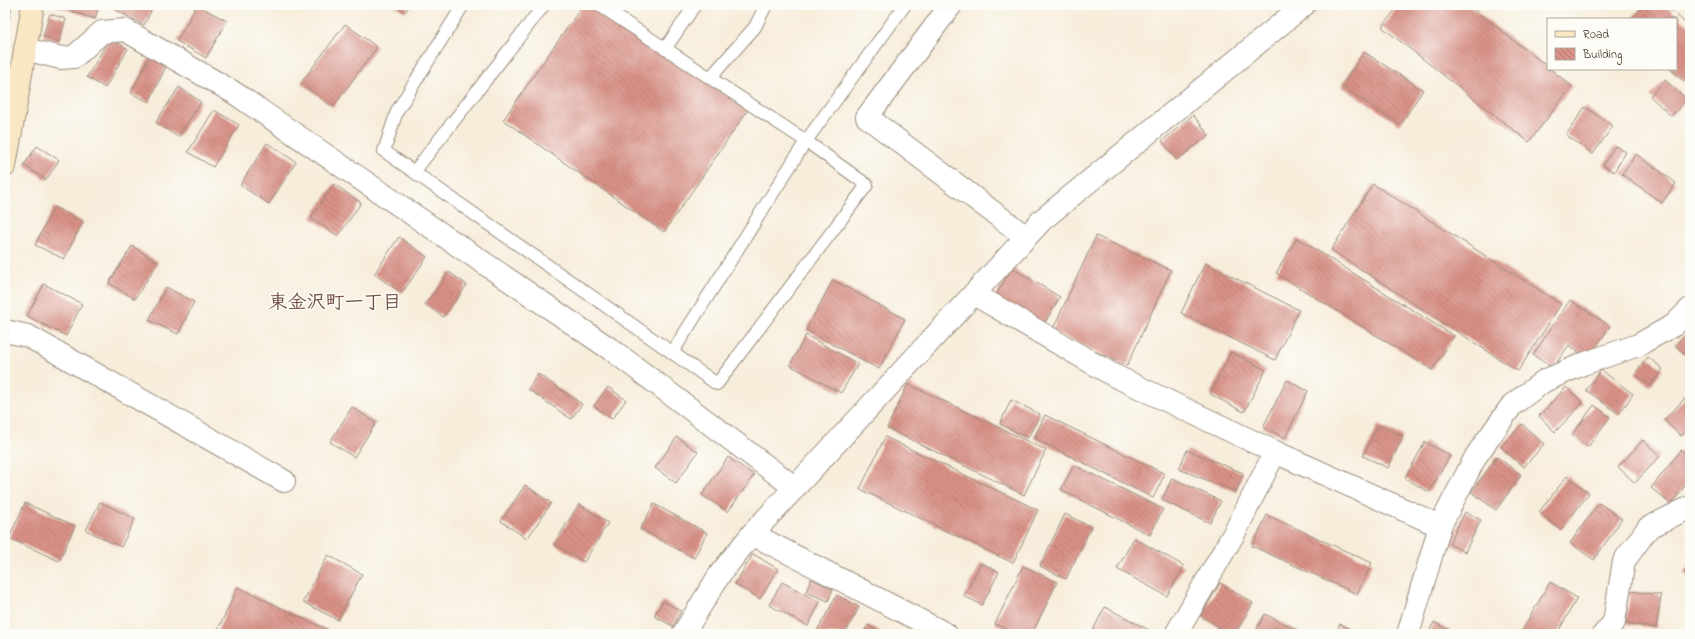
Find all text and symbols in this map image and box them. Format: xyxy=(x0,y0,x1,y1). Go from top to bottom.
legend xyxy=(1547,18,1677,70)
text: Road xyxy=(1583,26,1609,44)
text: Building xyxy=(1582,46,1622,65)
district label: 東金沢町一丁目 xyxy=(268,290,402,317)

